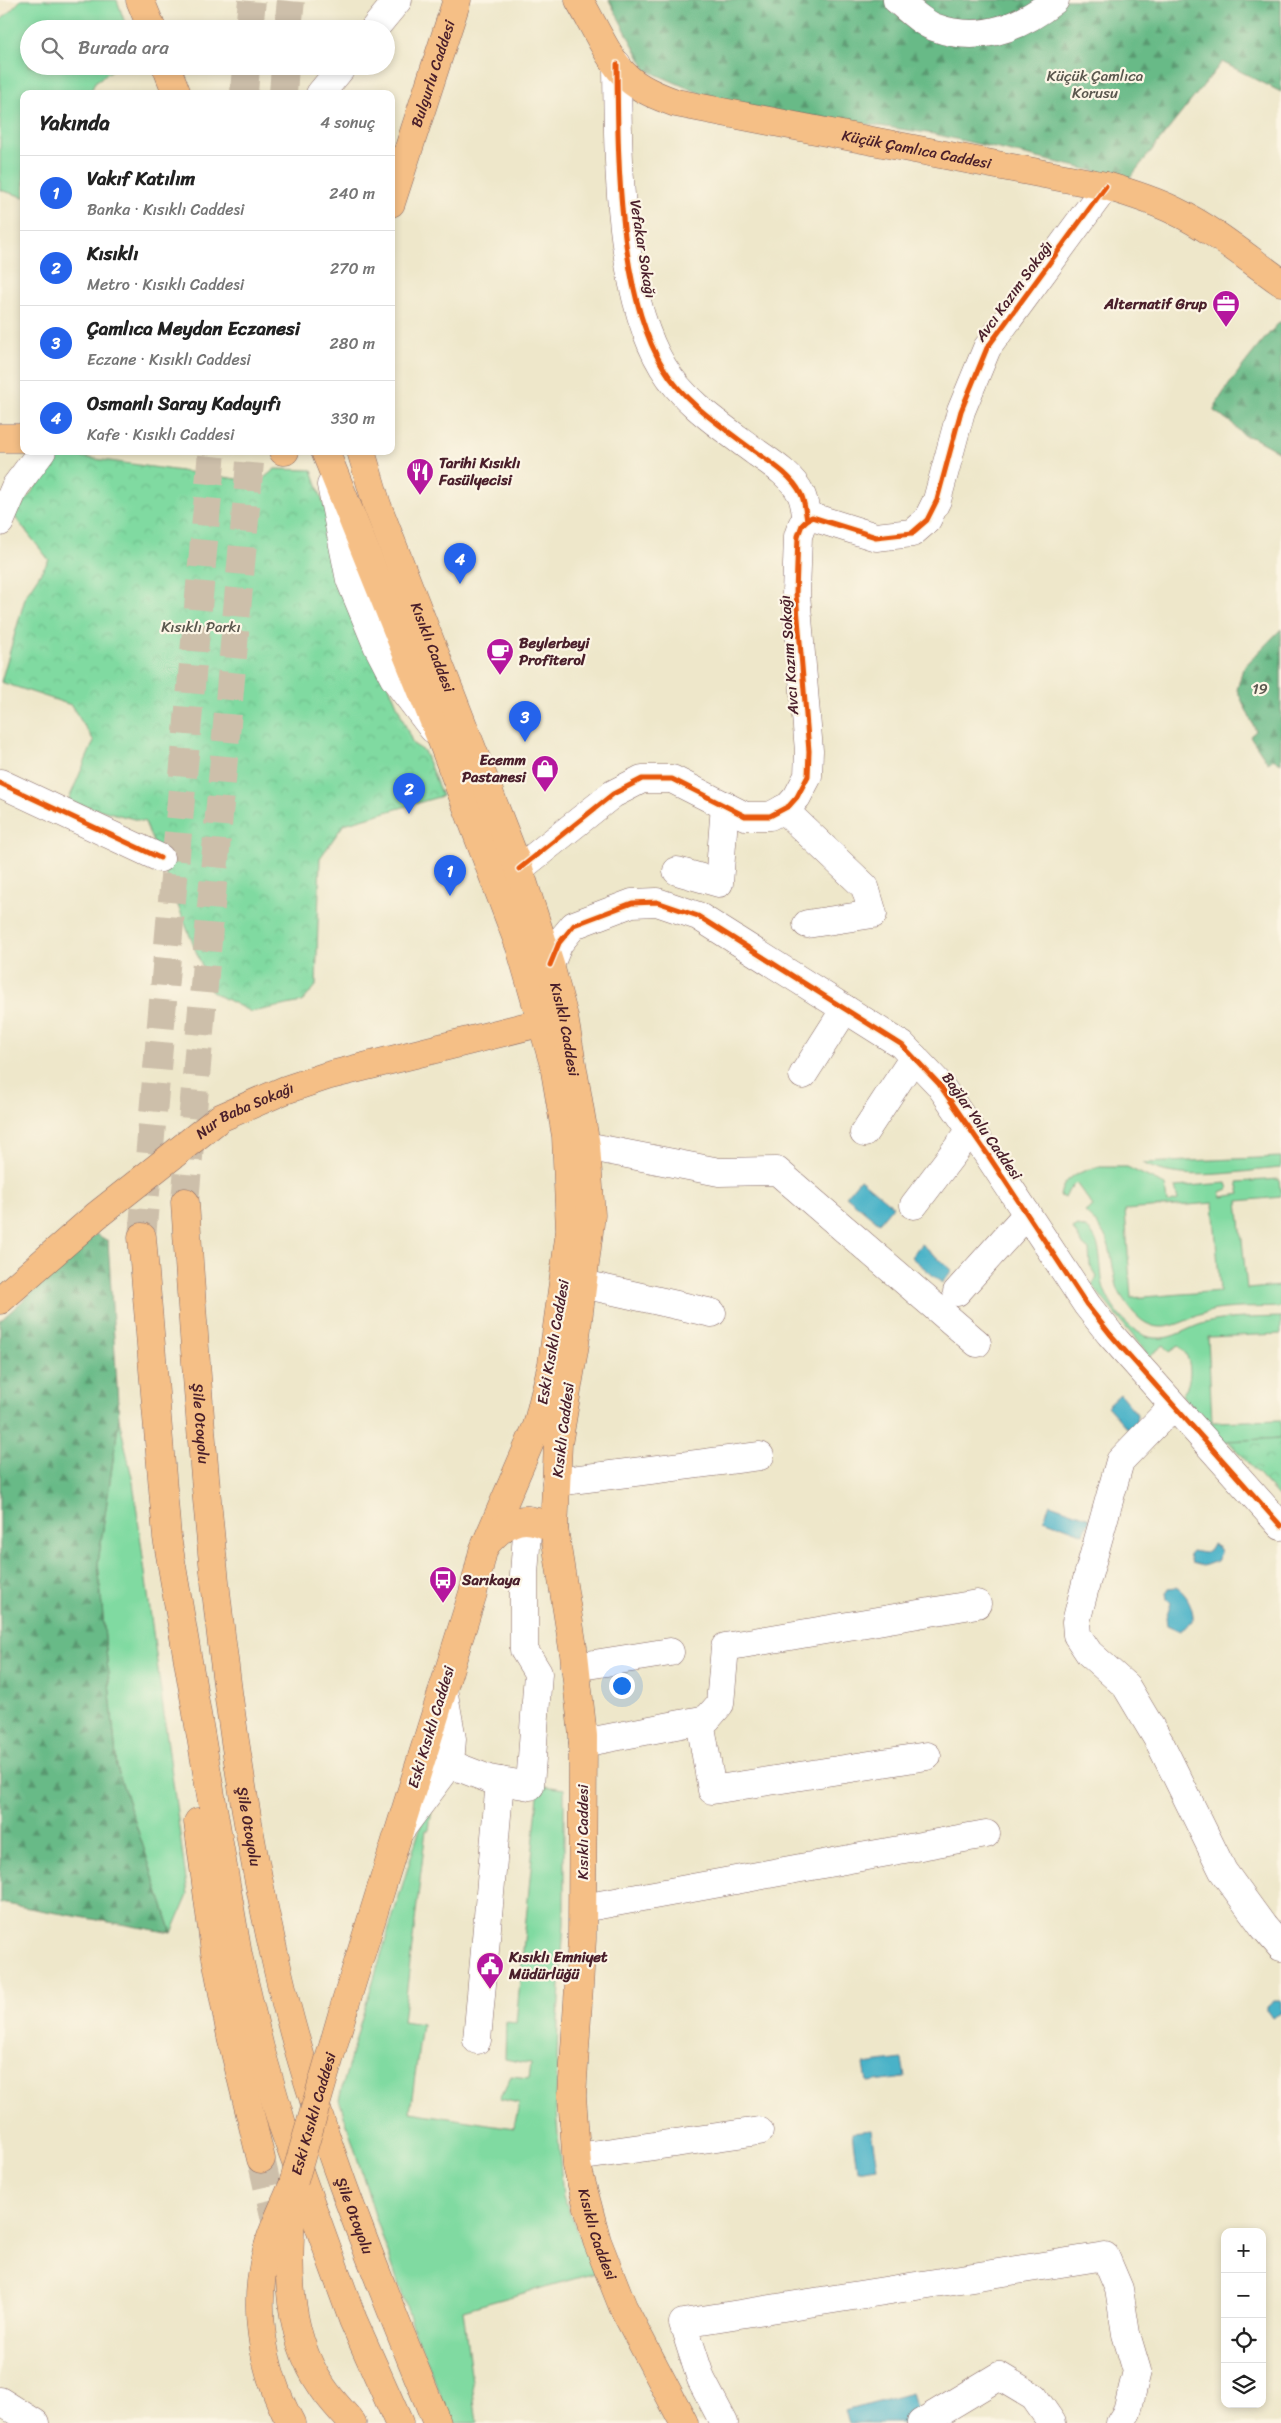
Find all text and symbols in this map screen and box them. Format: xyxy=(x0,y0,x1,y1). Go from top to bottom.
street label: Bulgurlu Caddesi xyxy=(403,16,463,131)
search box xyxy=(20,20,395,75)
text: Burada ara xyxy=(78,31,169,64)
icon: search xyxy=(38,34,66,62)
park label: Küçük Çamlıca Korusu xyxy=(1047,63,1144,106)
text: Yakında xyxy=(40,104,110,142)
text: 4 sonuç xyxy=(320,108,375,137)
street label: Küçük Çamlıca Caddesi xyxy=(840,122,994,177)
text: Vakıf Katılım xyxy=(87,162,195,195)
text: 1 xyxy=(53,179,59,208)
text: 240 m xyxy=(329,179,375,208)
text: Banka · Kısıklı Caddesi xyxy=(87,195,245,224)
street label: Vefakar Sokağı xyxy=(622,198,664,300)
street label: Avcı Kazım Sokağı xyxy=(968,235,1060,348)
text: Kısıklı xyxy=(87,237,139,270)
text: 2 xyxy=(51,254,61,283)
text: 270 m xyxy=(330,254,375,283)
text: Metro · Kısıklı Caddesi xyxy=(87,270,244,299)
office icon: Alternatif Grup xyxy=(1211,289,1241,328)
place label: Alternatif Grup xyxy=(1103,291,1207,317)
text: Çamlıca Meydan Eczanesi xyxy=(87,312,300,345)
text: 3 xyxy=(52,329,60,358)
text: 280 m xyxy=(330,329,375,358)
text: Eczane · Kısıklı Caddesi xyxy=(87,345,251,374)
text: Osmanlı Saray Kadayıfı xyxy=(87,387,281,420)
text: 4 xyxy=(51,404,61,433)
text: 330 m xyxy=(331,404,375,433)
text: Kafe · Kısıklı Caddesi xyxy=(87,420,234,449)
place label: Tarihi Kısıklı Fasülyecisi xyxy=(438,450,520,493)
restaurant icon: Tarihi Kısıklı Fasülyecisi xyxy=(405,457,435,496)
pin: 4 xyxy=(444,543,476,584)
street label: Avcı Kazım Sokağı xyxy=(772,594,806,717)
street label: Kısıklı Caddesi xyxy=(403,598,462,697)
park label: Kısıklı Parkı xyxy=(161,614,241,640)
place label: Beylerbeyi Profiterol xyxy=(519,630,590,673)
cafe icon: Beylerbeyi Profiterol xyxy=(485,637,515,676)
park label: 19 xyxy=(1252,676,1268,702)
pin: 3 xyxy=(509,701,541,742)
place label: Ecemm Pastanesi xyxy=(462,747,527,790)
shop icon: Ecemm Pastanesi xyxy=(530,754,560,793)
pin: 2 xyxy=(393,773,425,814)
pin: 1 xyxy=(434,855,466,896)
street label: Kısıklı Caddesi xyxy=(542,979,587,1079)
street label: Bağlar Yolu Caddesi xyxy=(935,1067,1030,1186)
street label: Nur Baba Sokağı xyxy=(189,1075,297,1146)
street label: Eski Kısıklı Caddesi xyxy=(529,1277,577,1407)
street label: Kısıklı Caddesi xyxy=(544,1380,582,1479)
street label: Şile Otoyolu xyxy=(185,1382,217,1465)
bus stop icon: Sarıkaya xyxy=(428,1565,458,1604)
place label: Sarıkaya xyxy=(461,1567,521,1593)
street label: Eski Kısıklı Caddesi xyxy=(400,1662,462,1791)
your location xyxy=(609,1673,635,1699)
street label: Kısıklı Caddesi xyxy=(570,1783,596,1880)
street label: Şile Otoyolu xyxy=(229,1785,269,1869)
place label: Kısıklı Emniyet Müdürlüğü xyxy=(508,1944,608,1987)
public building icon: Kısıklı Emniyet Müdürlüğü xyxy=(475,1951,505,1990)
street label: Eski Kısıklı Caddesi xyxy=(283,2049,344,2178)
street label: Şile Otoyolu xyxy=(328,2173,381,2258)
street label: Kısıklı Caddesi xyxy=(570,2185,624,2285)
map controls xyxy=(1221,2228,1266,2408)
button: + xyxy=(1221,2228,1266,2273)
button: − xyxy=(1221,2273,1266,2318)
button: locate xyxy=(1221,2318,1266,2363)
button: layers xyxy=(1221,2363,1266,2408)

